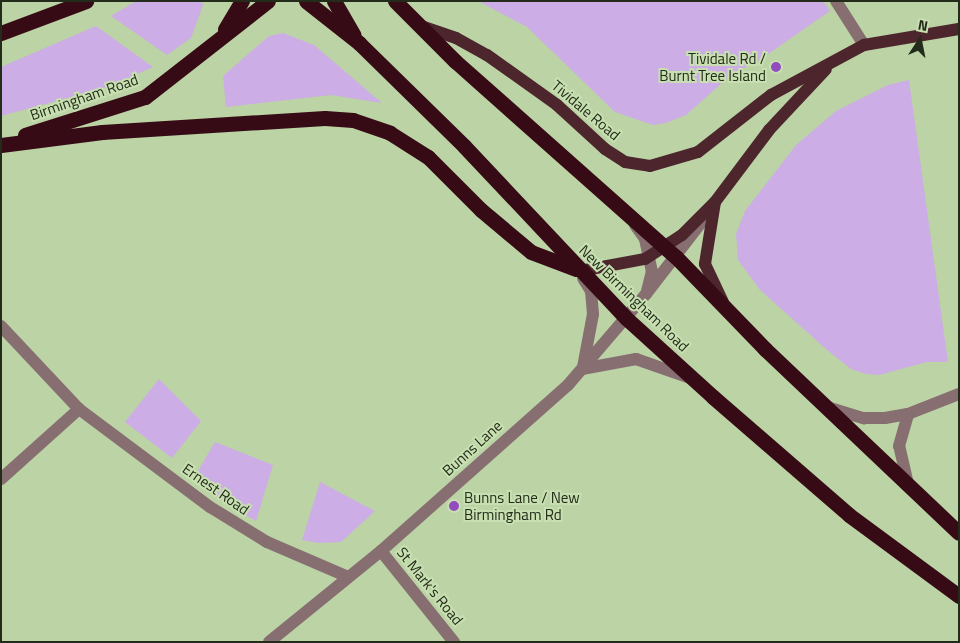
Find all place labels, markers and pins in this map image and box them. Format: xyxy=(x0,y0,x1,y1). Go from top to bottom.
place label: Tividale Rd / Burnt Tree Island xyxy=(659,49,766,84)
marker: Tividale Rd / Burnt Tree Island xyxy=(770,61,782,73)
place label: Bunns Lane / New Birmingham Rd xyxy=(464,488,580,523)
marker: Bunns Lane / New Birmingham Rd xyxy=(448,500,460,512)

